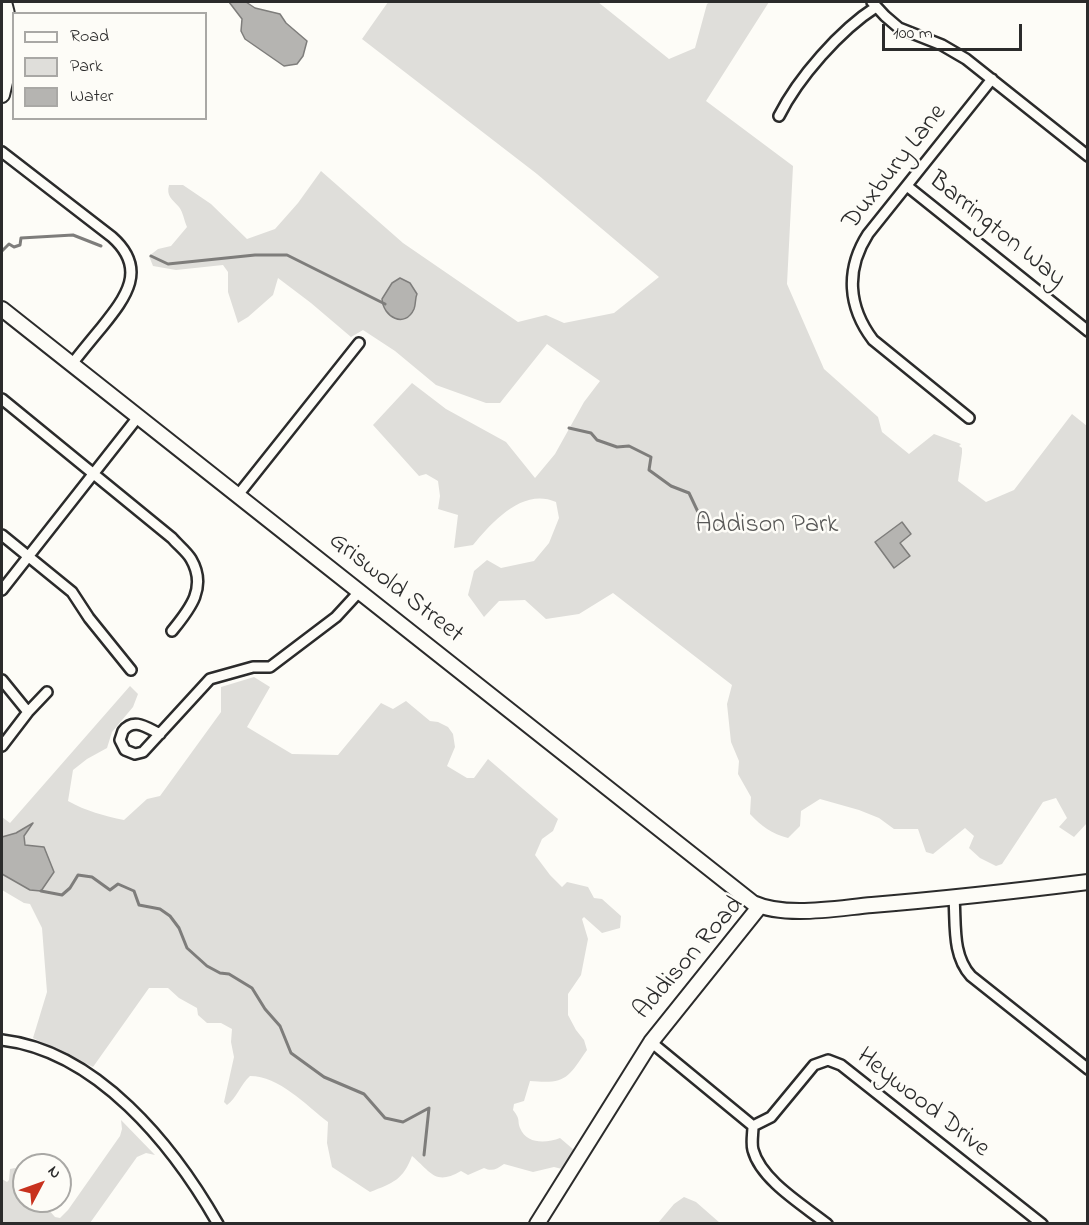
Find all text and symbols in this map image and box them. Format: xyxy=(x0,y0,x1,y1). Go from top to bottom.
legend xyxy=(12,12,207,120)
scale bar xyxy=(885,12,1024,50)
text: 100 m xyxy=(893,21,933,47)
text: Road xyxy=(70,24,109,50)
text: Park xyxy=(70,54,103,80)
text: Water xyxy=(70,84,113,110)
street label: Duxbury Lane xyxy=(837,99,955,237)
street label: Barrington Way xyxy=(921,166,1071,296)
park label: Addison Park xyxy=(696,511,838,543)
street label: Griswold Street xyxy=(321,527,469,651)
street label: Addison Road xyxy=(628,891,752,1027)
street label: Heywood Drive xyxy=(849,1042,995,1166)
north arrow xyxy=(12,1153,72,1213)
text: N xyxy=(41,1161,67,1184)

